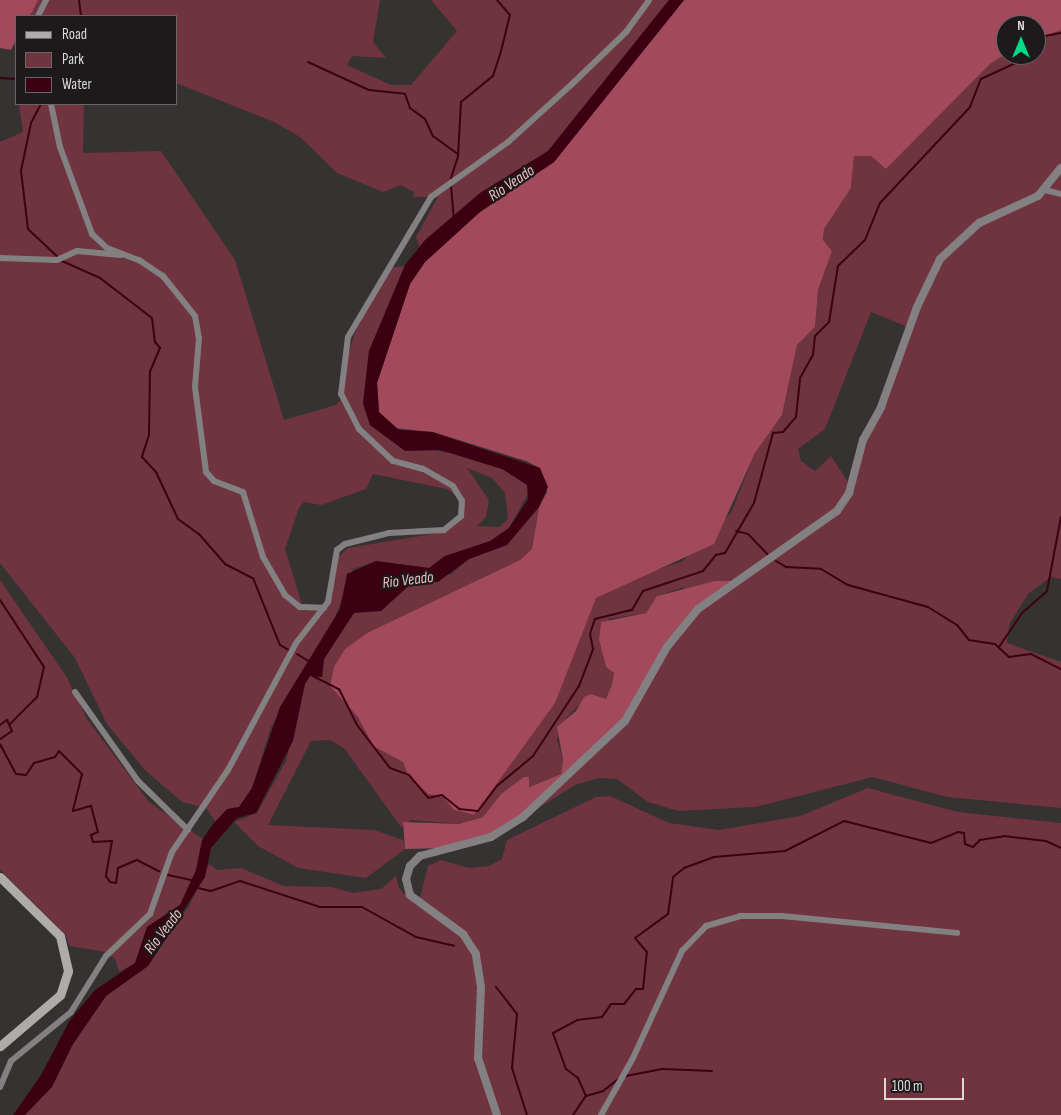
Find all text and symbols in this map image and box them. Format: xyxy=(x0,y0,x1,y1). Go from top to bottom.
legend xyxy=(15,15,178,105)
north arrow xyxy=(996,15,1046,65)
text: N xyxy=(1017,17,1025,34)
text: Road xyxy=(62,25,87,44)
text: Park xyxy=(62,50,84,69)
text: Water xyxy=(62,75,92,94)
water label: Rio Veado xyxy=(485,162,539,206)
water label: Rio Veado xyxy=(381,568,435,594)
water label: Rio Veado xyxy=(141,906,187,958)
scale bar xyxy=(886,1068,966,1100)
text: 100 m xyxy=(892,1077,923,1096)

